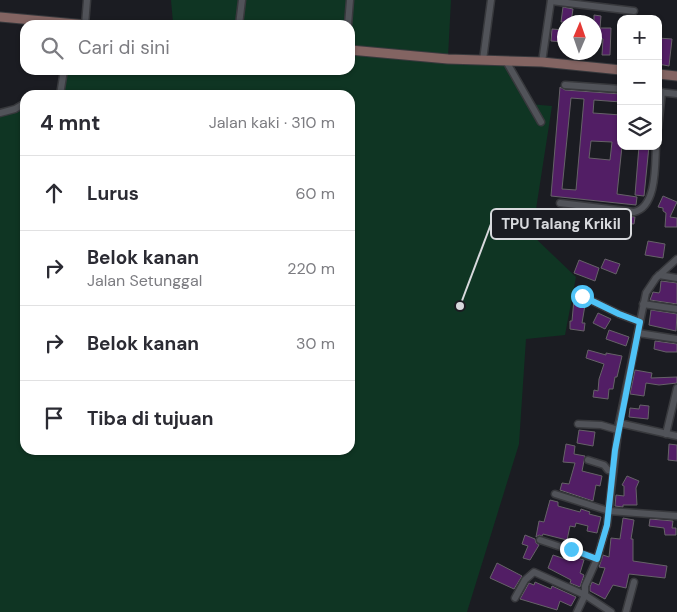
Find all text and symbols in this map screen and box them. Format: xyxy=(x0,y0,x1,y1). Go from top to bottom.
north arrow xyxy=(557,15,602,60)
map controls xyxy=(617,15,662,150)
button: + xyxy=(617,15,662,60)
search box xyxy=(20,20,355,75)
icon: search xyxy=(38,34,66,62)
text: Cari di sini xyxy=(78,35,170,60)
button: − xyxy=(617,60,662,105)
button: layers xyxy=(617,105,662,150)
text: 4 mnt xyxy=(40,109,100,137)
text: Jalan kaki · 310 m xyxy=(209,112,335,133)
icon: ahead xyxy=(40,179,68,207)
text: Lurus xyxy=(87,181,139,206)
text: 60 m xyxy=(295,183,335,204)
callout: TPU Talang Krikil xyxy=(491,209,631,239)
text: TPU Talang Krikil xyxy=(501,214,621,234)
text: Belok kanan xyxy=(87,245,199,270)
icon: right xyxy=(40,254,68,282)
text: 220 m xyxy=(287,258,335,279)
text: Jalan Setunggal xyxy=(87,270,202,291)
route start xyxy=(571,285,594,308)
icon: right xyxy=(40,329,68,357)
text: Belok kanan xyxy=(87,331,199,356)
text: 30 m xyxy=(296,333,335,354)
icon: arrive xyxy=(40,404,68,432)
text: Tiba di tujuan xyxy=(87,406,213,431)
route end xyxy=(560,538,583,561)

